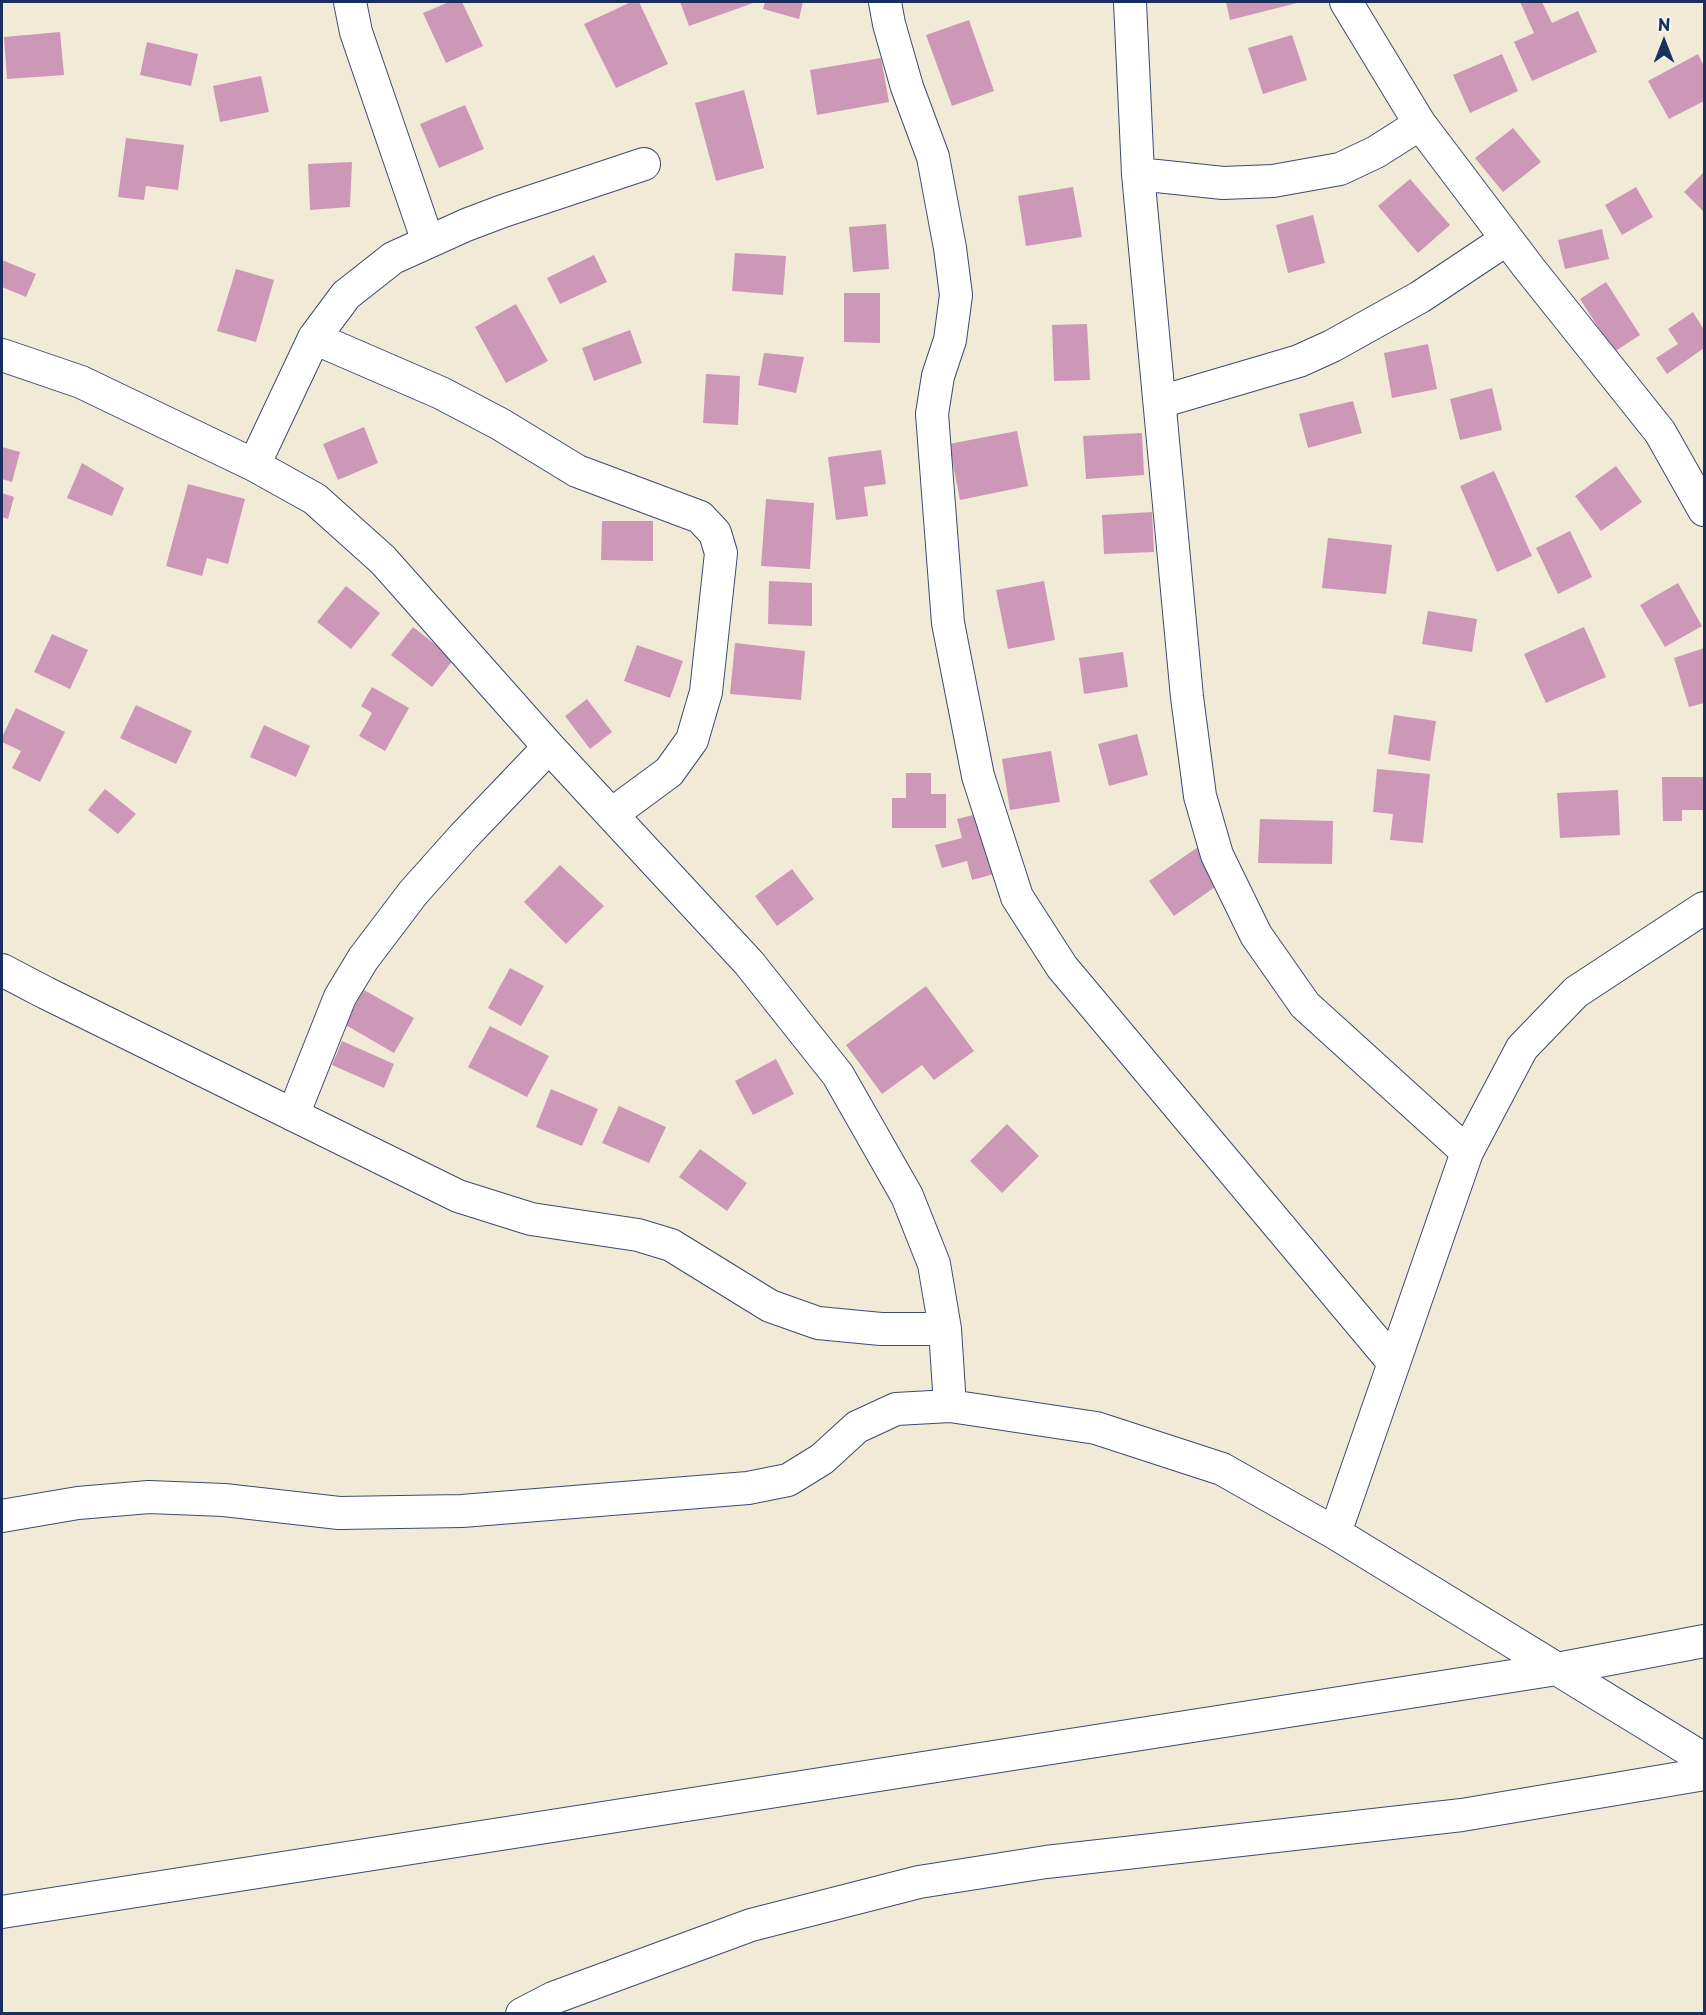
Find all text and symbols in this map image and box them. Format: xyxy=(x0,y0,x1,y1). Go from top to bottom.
north arrow xyxy=(1634,12,1694,72)
text: N xyxy=(1658,12,1670,36)

